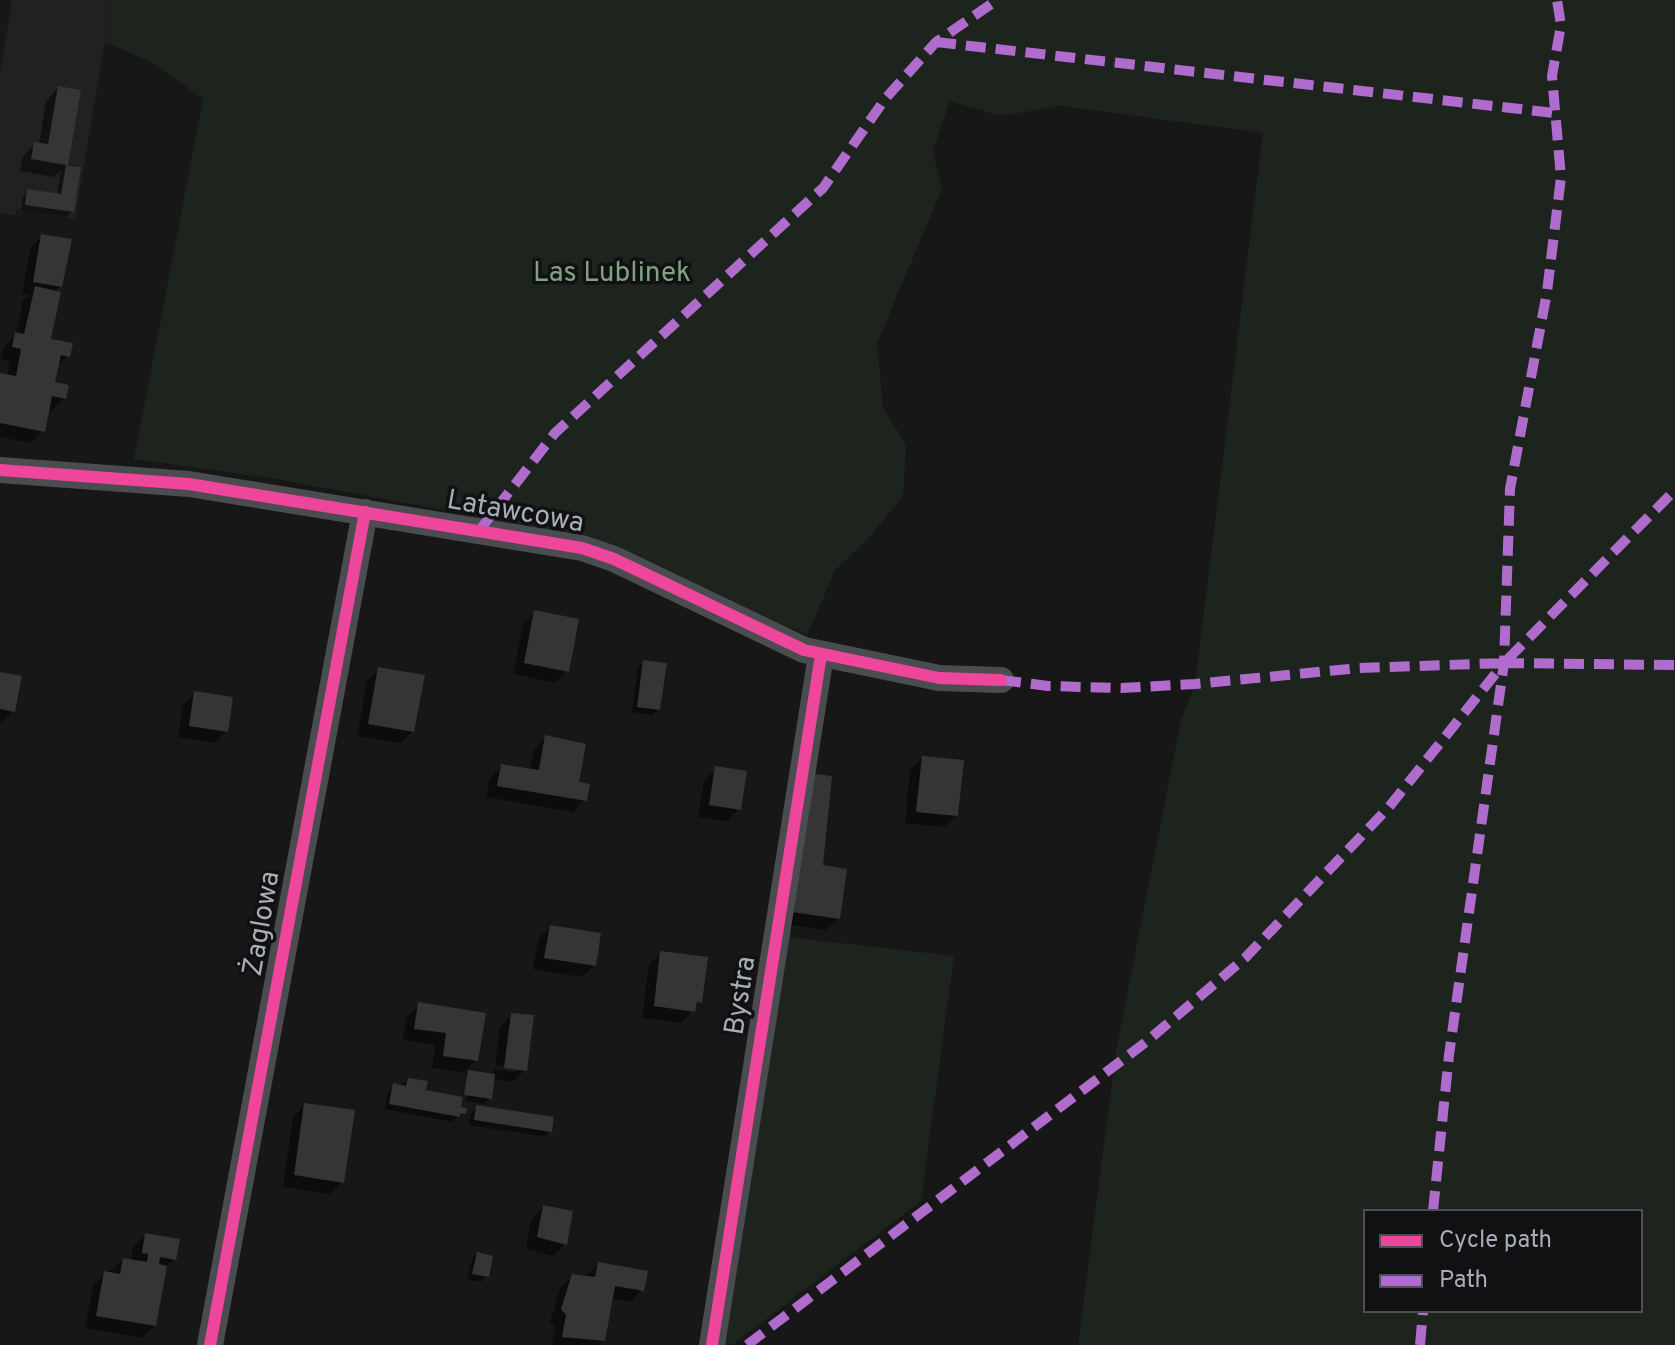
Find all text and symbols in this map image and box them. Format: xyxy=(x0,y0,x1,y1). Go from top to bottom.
park label: Las Lublinek xyxy=(533,258,691,292)
street label: Latawcowa xyxy=(444,485,586,543)
street label: Żaglowa xyxy=(238,869,290,979)
street label: Bystra xyxy=(720,954,766,1038)
legend xyxy=(1363,1209,1643,1313)
text: Cycle path xyxy=(1439,1226,1552,1256)
text: Path xyxy=(1439,1266,1488,1296)

